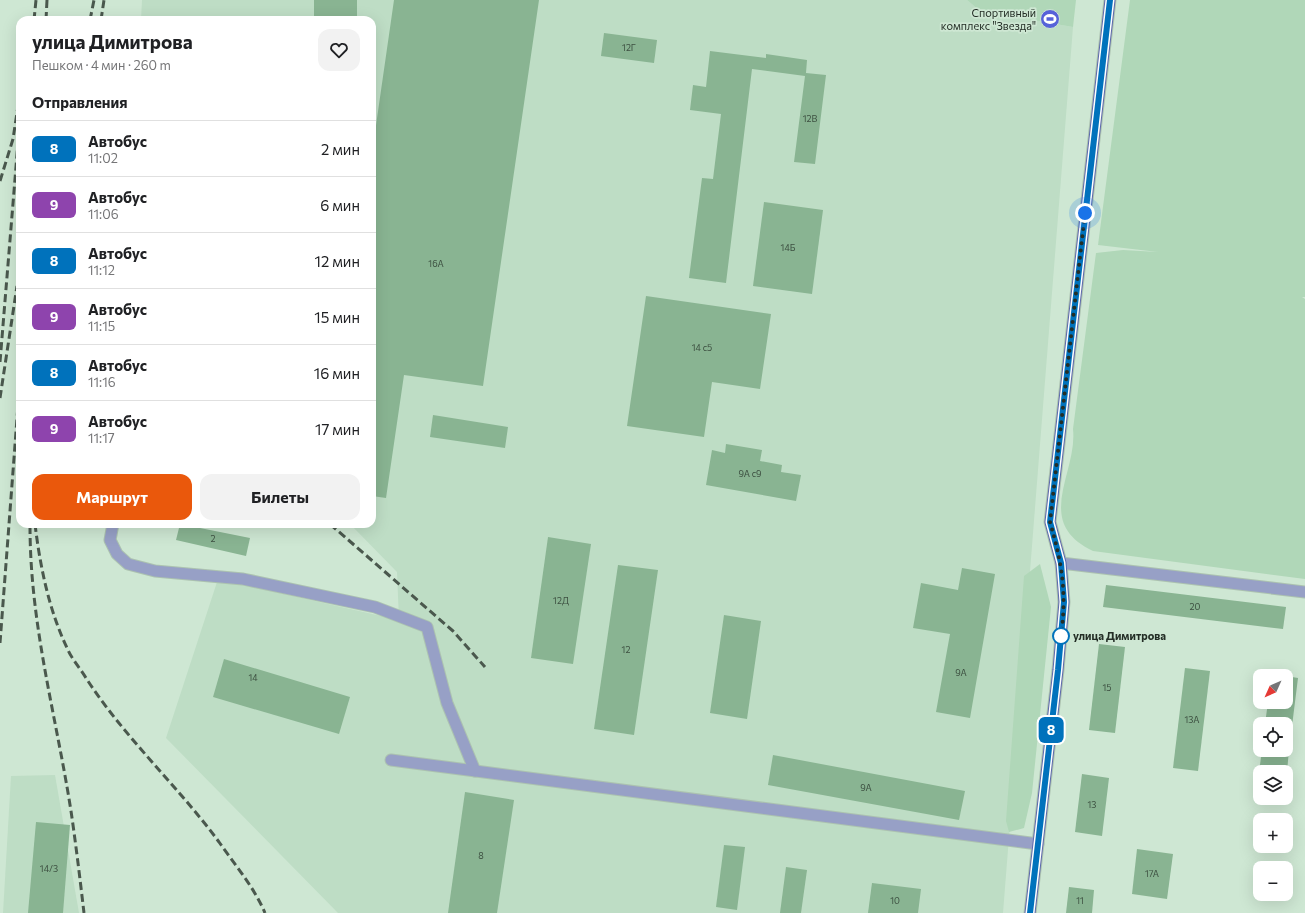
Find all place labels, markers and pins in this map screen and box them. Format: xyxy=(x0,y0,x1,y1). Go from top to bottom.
place label: Спортивный комплекс "Звезда" xyxy=(941,6,1036,32)
sports icon: Спортивный комплекс "Звезда" xyxy=(1039,8,1061,30)
marker: улица Димитрова xyxy=(1052,627,1070,645)
place label: улица Димитрова xyxy=(1073,629,1166,642)

